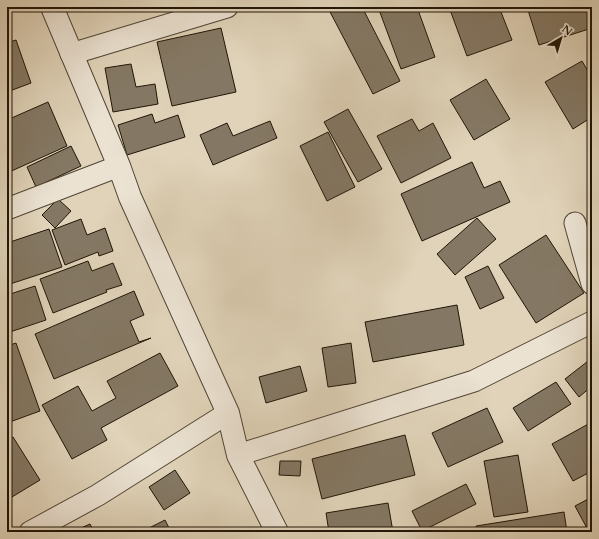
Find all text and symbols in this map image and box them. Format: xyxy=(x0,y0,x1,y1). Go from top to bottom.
north arrow xyxy=(541,18,581,58)
text: N xyxy=(558,22,576,40)

